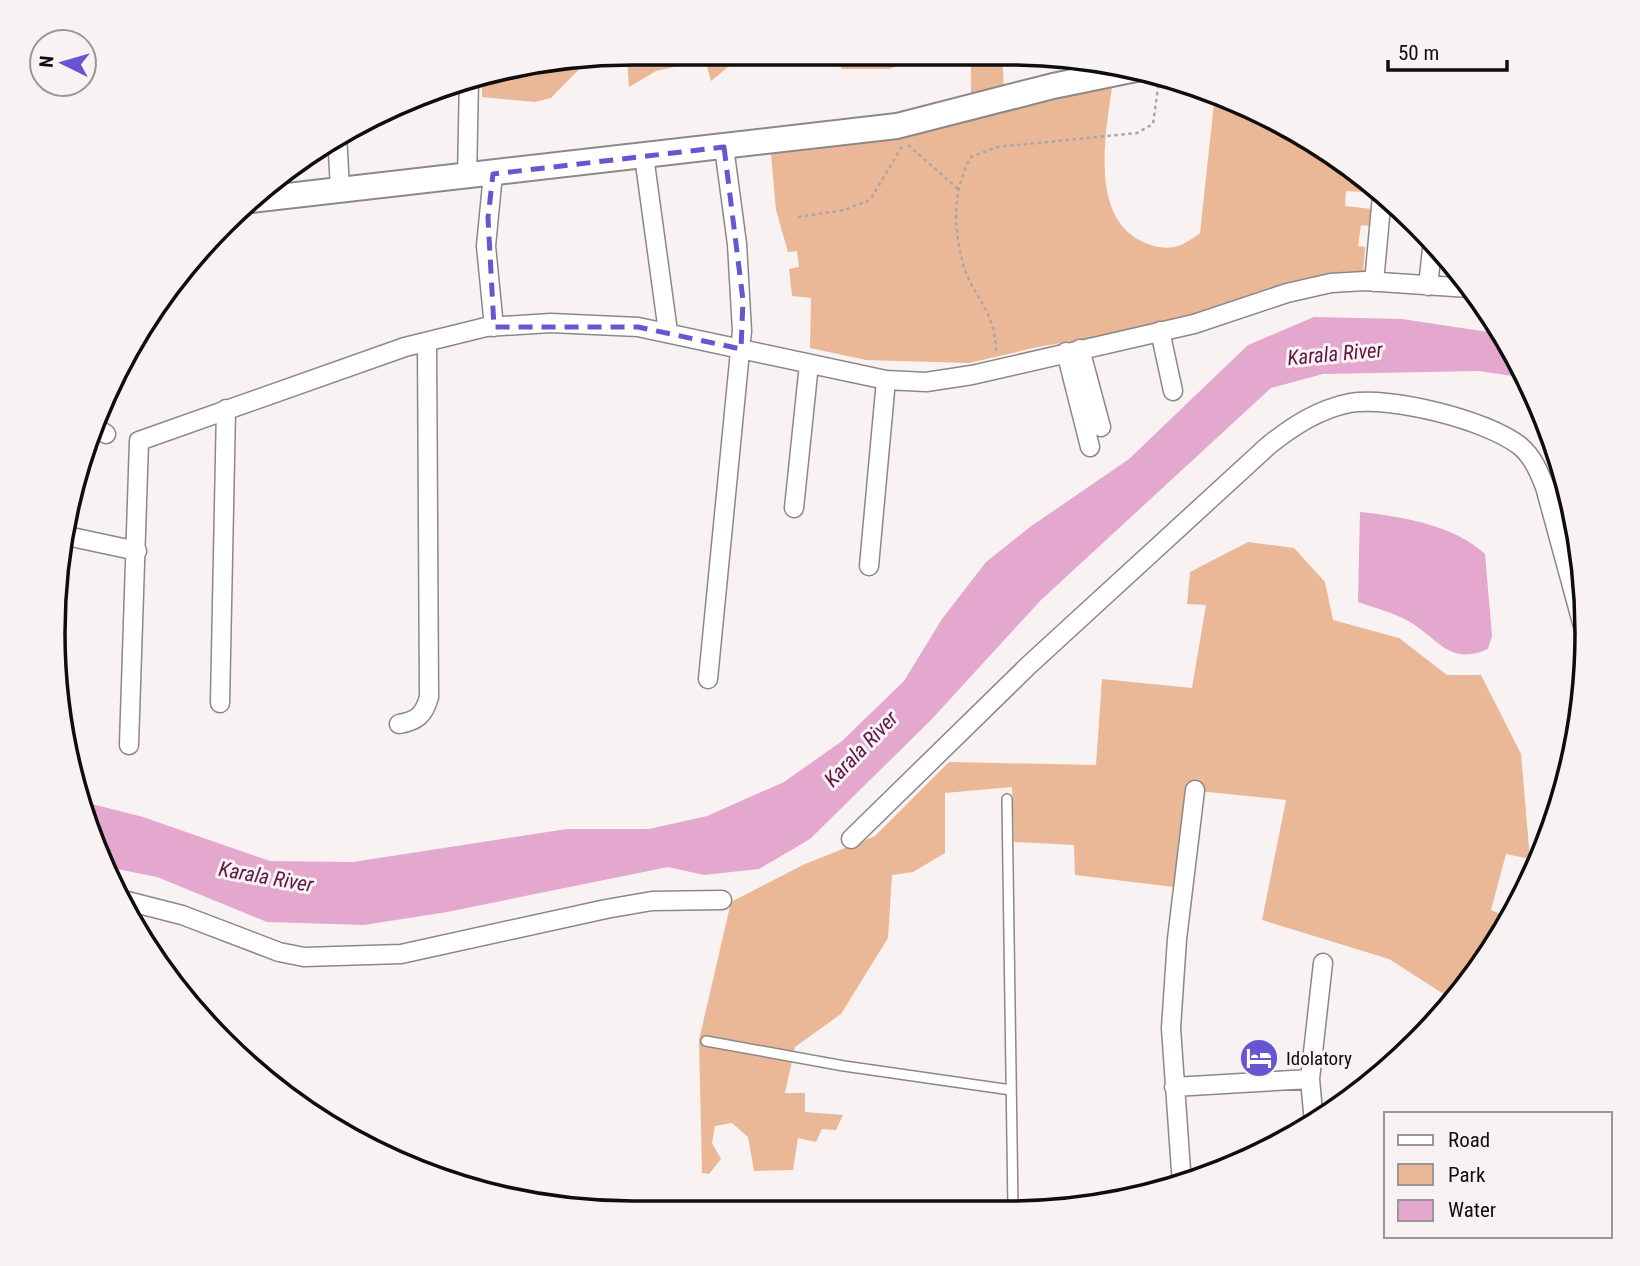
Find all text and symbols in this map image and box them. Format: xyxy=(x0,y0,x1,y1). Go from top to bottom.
north arrow xyxy=(28,28,98,98)
scale bar xyxy=(1388,28,1507,72)
text: 50 m xyxy=(1398,41,1439,65)
text: N xyxy=(35,55,59,68)
water label: Karala River xyxy=(1286,338,1384,370)
water label: Karala River xyxy=(819,706,903,792)
water label: Karala River xyxy=(217,857,316,897)
hotel icon: Idolatory xyxy=(1238,1037,1280,1079)
place label: Idolatory xyxy=(1286,1047,1352,1070)
legend xyxy=(1384,1112,1612,1238)
text: Road xyxy=(1448,1128,1490,1152)
text: Park xyxy=(1448,1163,1486,1187)
text: Water xyxy=(1448,1198,1496,1222)

